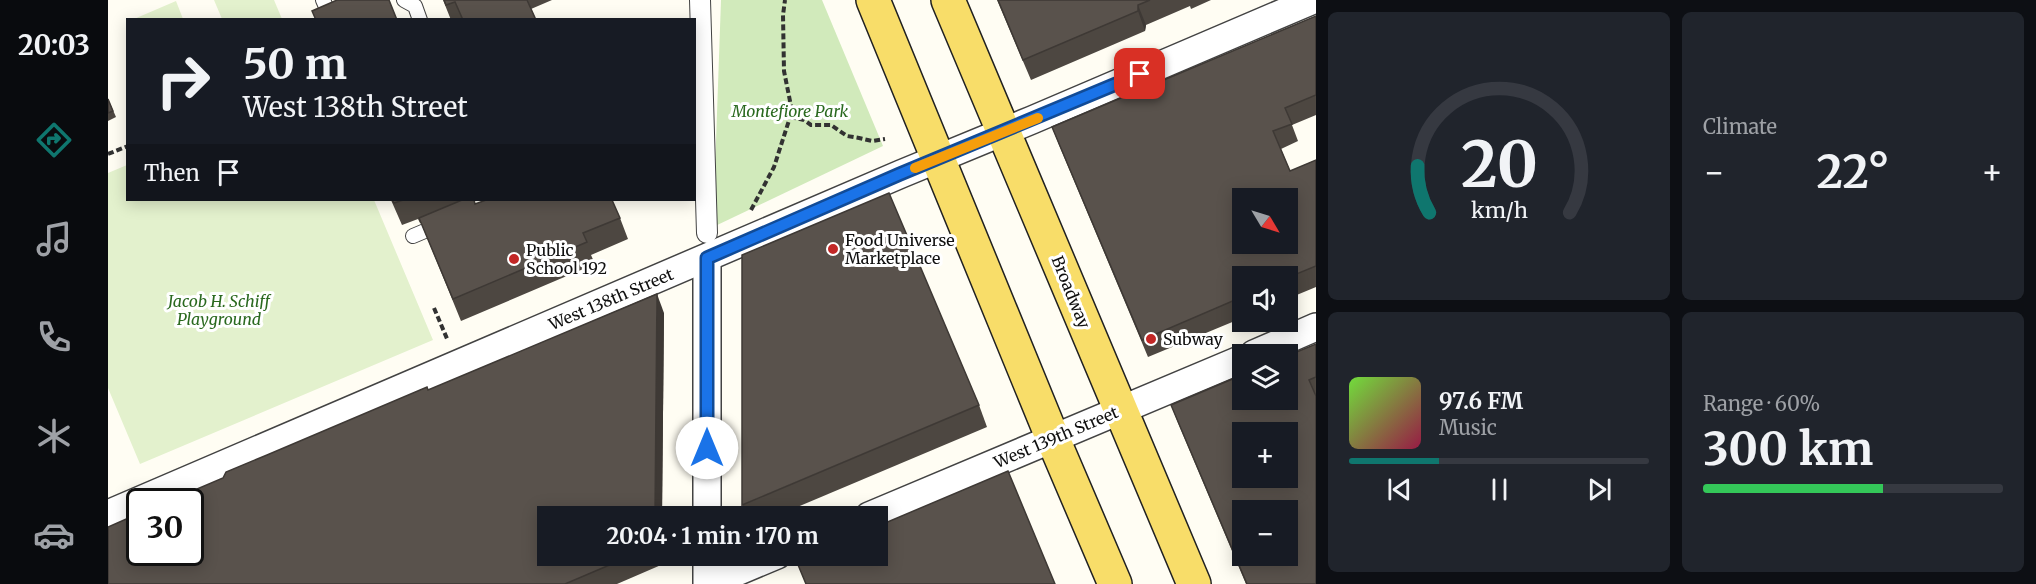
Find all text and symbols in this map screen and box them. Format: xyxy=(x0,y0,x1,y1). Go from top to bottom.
text: 20:03 xyxy=(18,28,90,62)
text: 50 m xyxy=(243,38,347,90)
icon: right xyxy=(144,42,222,120)
pin xyxy=(1114,48,1165,99)
icon: arrive xyxy=(1123,57,1156,90)
text: West 138th Street xyxy=(243,90,468,124)
park label: Montefiore Park xyxy=(731,101,849,121)
text: Climate xyxy=(1703,114,1777,139)
icon: directions xyxy=(33,119,75,161)
text: 20 xyxy=(1460,126,1538,204)
text: 22° xyxy=(1817,144,1889,200)
text: − xyxy=(1703,152,1725,193)
text: + xyxy=(1981,152,2003,193)
icon: arrive xyxy=(212,156,245,189)
text: Then xyxy=(144,159,200,187)
north arrow xyxy=(1232,188,1298,254)
map controls xyxy=(1232,188,1298,566)
text: km/h xyxy=(1471,197,1527,224)
icon: music xyxy=(33,218,75,260)
place label: Food Universe Marketplace xyxy=(845,230,955,268)
place label: Public School 192 xyxy=(526,240,607,278)
marker: Food Universe Marketplace xyxy=(826,242,840,256)
marker: Public School 192 xyxy=(507,252,521,266)
street label: Broadway xyxy=(1047,253,1095,332)
street label: West 138th Street xyxy=(545,263,677,335)
button: sound xyxy=(1232,266,1298,332)
park label: Jacob H. Schiff Playground xyxy=(166,291,272,329)
icon: phone xyxy=(33,316,75,358)
place label: Subway xyxy=(1163,329,1223,349)
marker: Subway xyxy=(1144,332,1158,346)
button: layers xyxy=(1232,344,1298,410)
text: 97.6 FM xyxy=(1439,387,1523,415)
text: Range · 60% xyxy=(1703,391,1820,416)
street label: West 139th Street xyxy=(990,402,1122,473)
icon: climate xyxy=(33,415,75,457)
text: Music xyxy=(1439,415,1497,440)
position arrow xyxy=(675,416,739,480)
text: 300 km xyxy=(1703,421,1873,477)
button: + xyxy=(1232,422,1298,488)
icon: previous xyxy=(1383,473,1416,506)
icon: pause xyxy=(1483,473,1516,506)
icon: next xyxy=(1583,473,1616,506)
speed limit sign: 30 xyxy=(126,488,204,566)
button: − xyxy=(1232,500,1298,566)
icon: car xyxy=(33,514,75,556)
text: 20:04 · 1 min · 170 m xyxy=(606,522,819,550)

